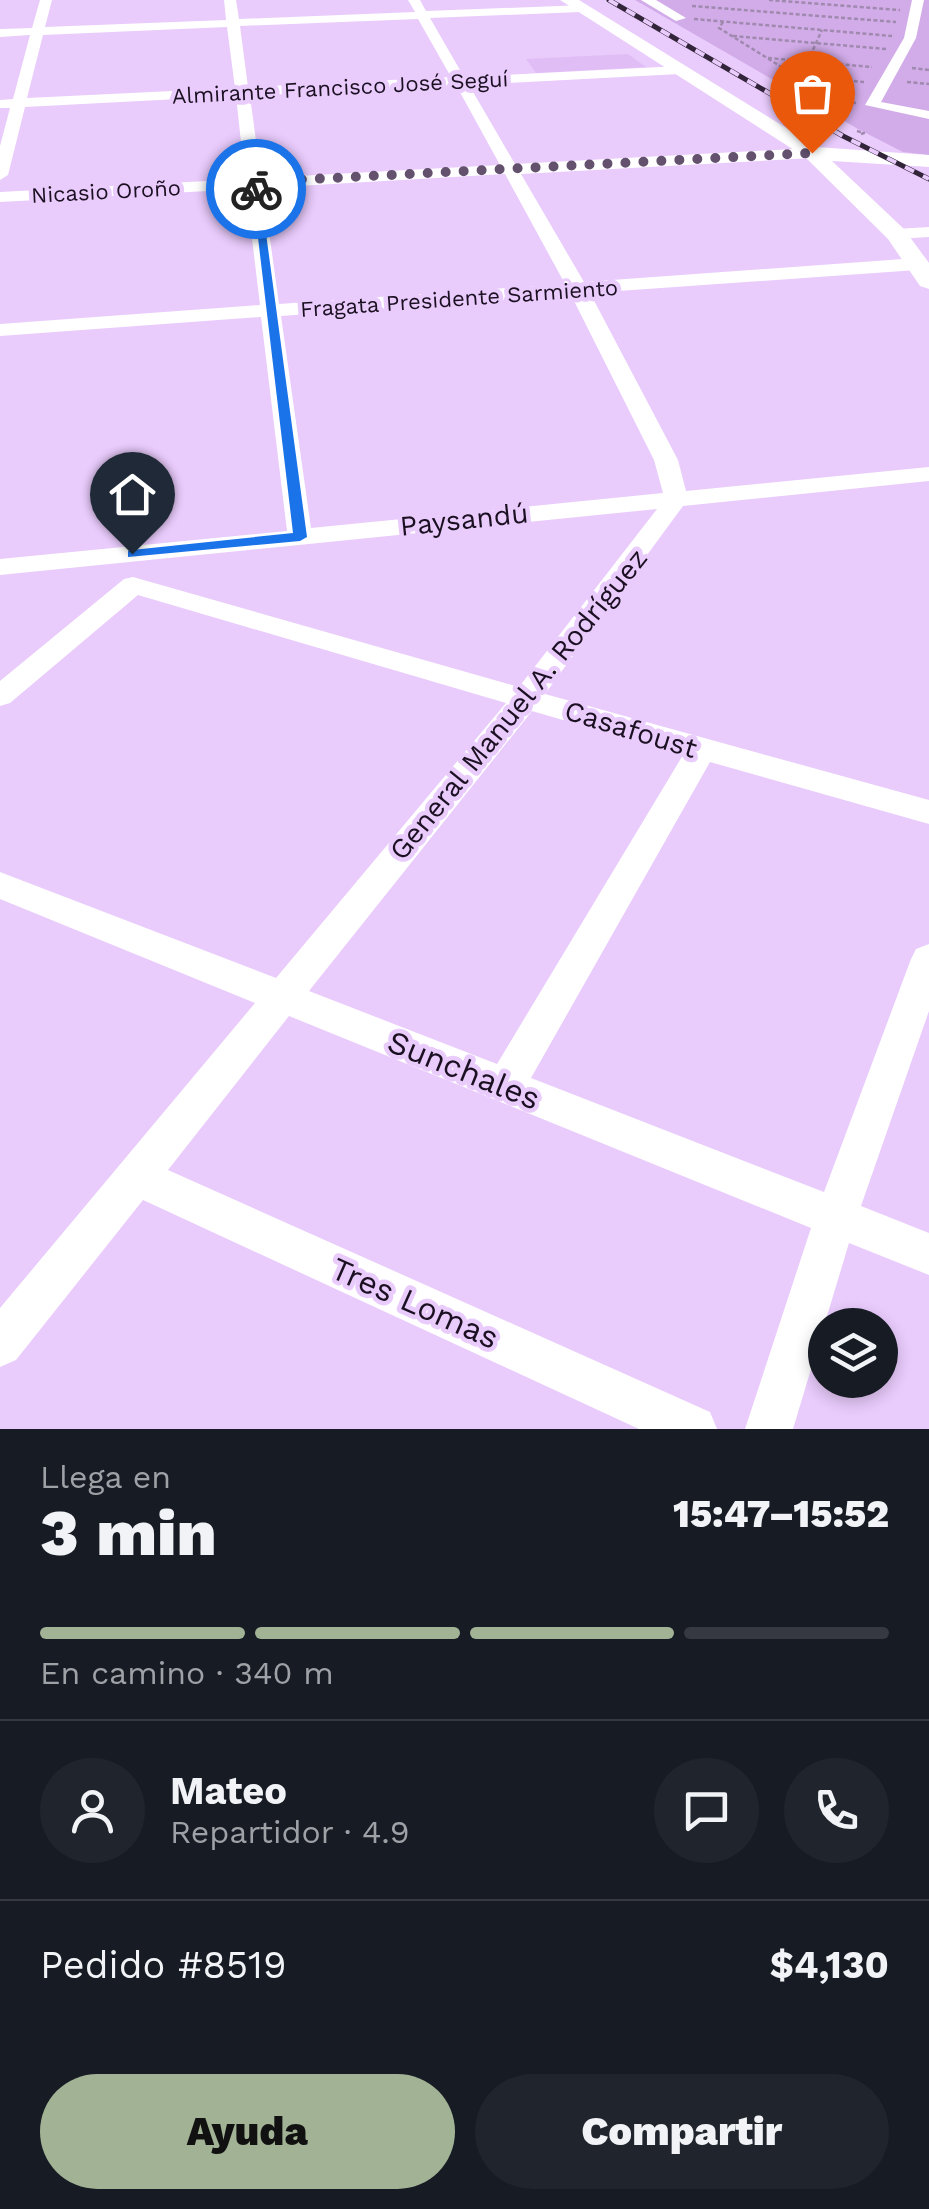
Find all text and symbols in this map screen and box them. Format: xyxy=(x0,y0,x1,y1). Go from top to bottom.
pin xyxy=(770,51,855,154)
street label: Almirante Francisco José Seguí xyxy=(171,66,509,109)
icon: bag xyxy=(785,66,840,121)
courier xyxy=(206,139,306,239)
icon: bike xyxy=(229,162,284,217)
street label: Nicasio Oroño xyxy=(31,175,182,208)
street label: Fragata Presidente Sarmiento xyxy=(299,275,619,322)
pin xyxy=(90,452,175,555)
icon: home xyxy=(105,467,160,522)
street label: Paysandú xyxy=(398,496,530,543)
street label: General Manuel A. Rodríguez xyxy=(383,542,654,867)
street label: Casafoust xyxy=(561,694,701,765)
street label: Sunchales xyxy=(382,1022,546,1118)
street label: Tres Lomas xyxy=(325,1249,505,1357)
map controls xyxy=(808,1308,898,1398)
button: layers xyxy=(808,1308,898,1398)
text: Llega en xyxy=(40,1458,171,1496)
text: 15:47–15:52 xyxy=(673,1492,889,1536)
text: 3 min xyxy=(40,1495,217,1571)
text: En camino · 340 m xyxy=(40,1654,334,1692)
button: person xyxy=(40,1758,145,1863)
button: chat xyxy=(654,1758,759,1863)
button: phone xyxy=(784,1758,889,1863)
text: Mateo xyxy=(170,1769,287,1813)
text: Repartidor · 4.9 xyxy=(170,1813,410,1851)
text: Pedido #8519 xyxy=(40,1943,286,1987)
text: $4,130 xyxy=(770,1943,889,1987)
button: Ayuda xyxy=(40,2074,455,2189)
button: Compartir xyxy=(475,2074,889,2189)

